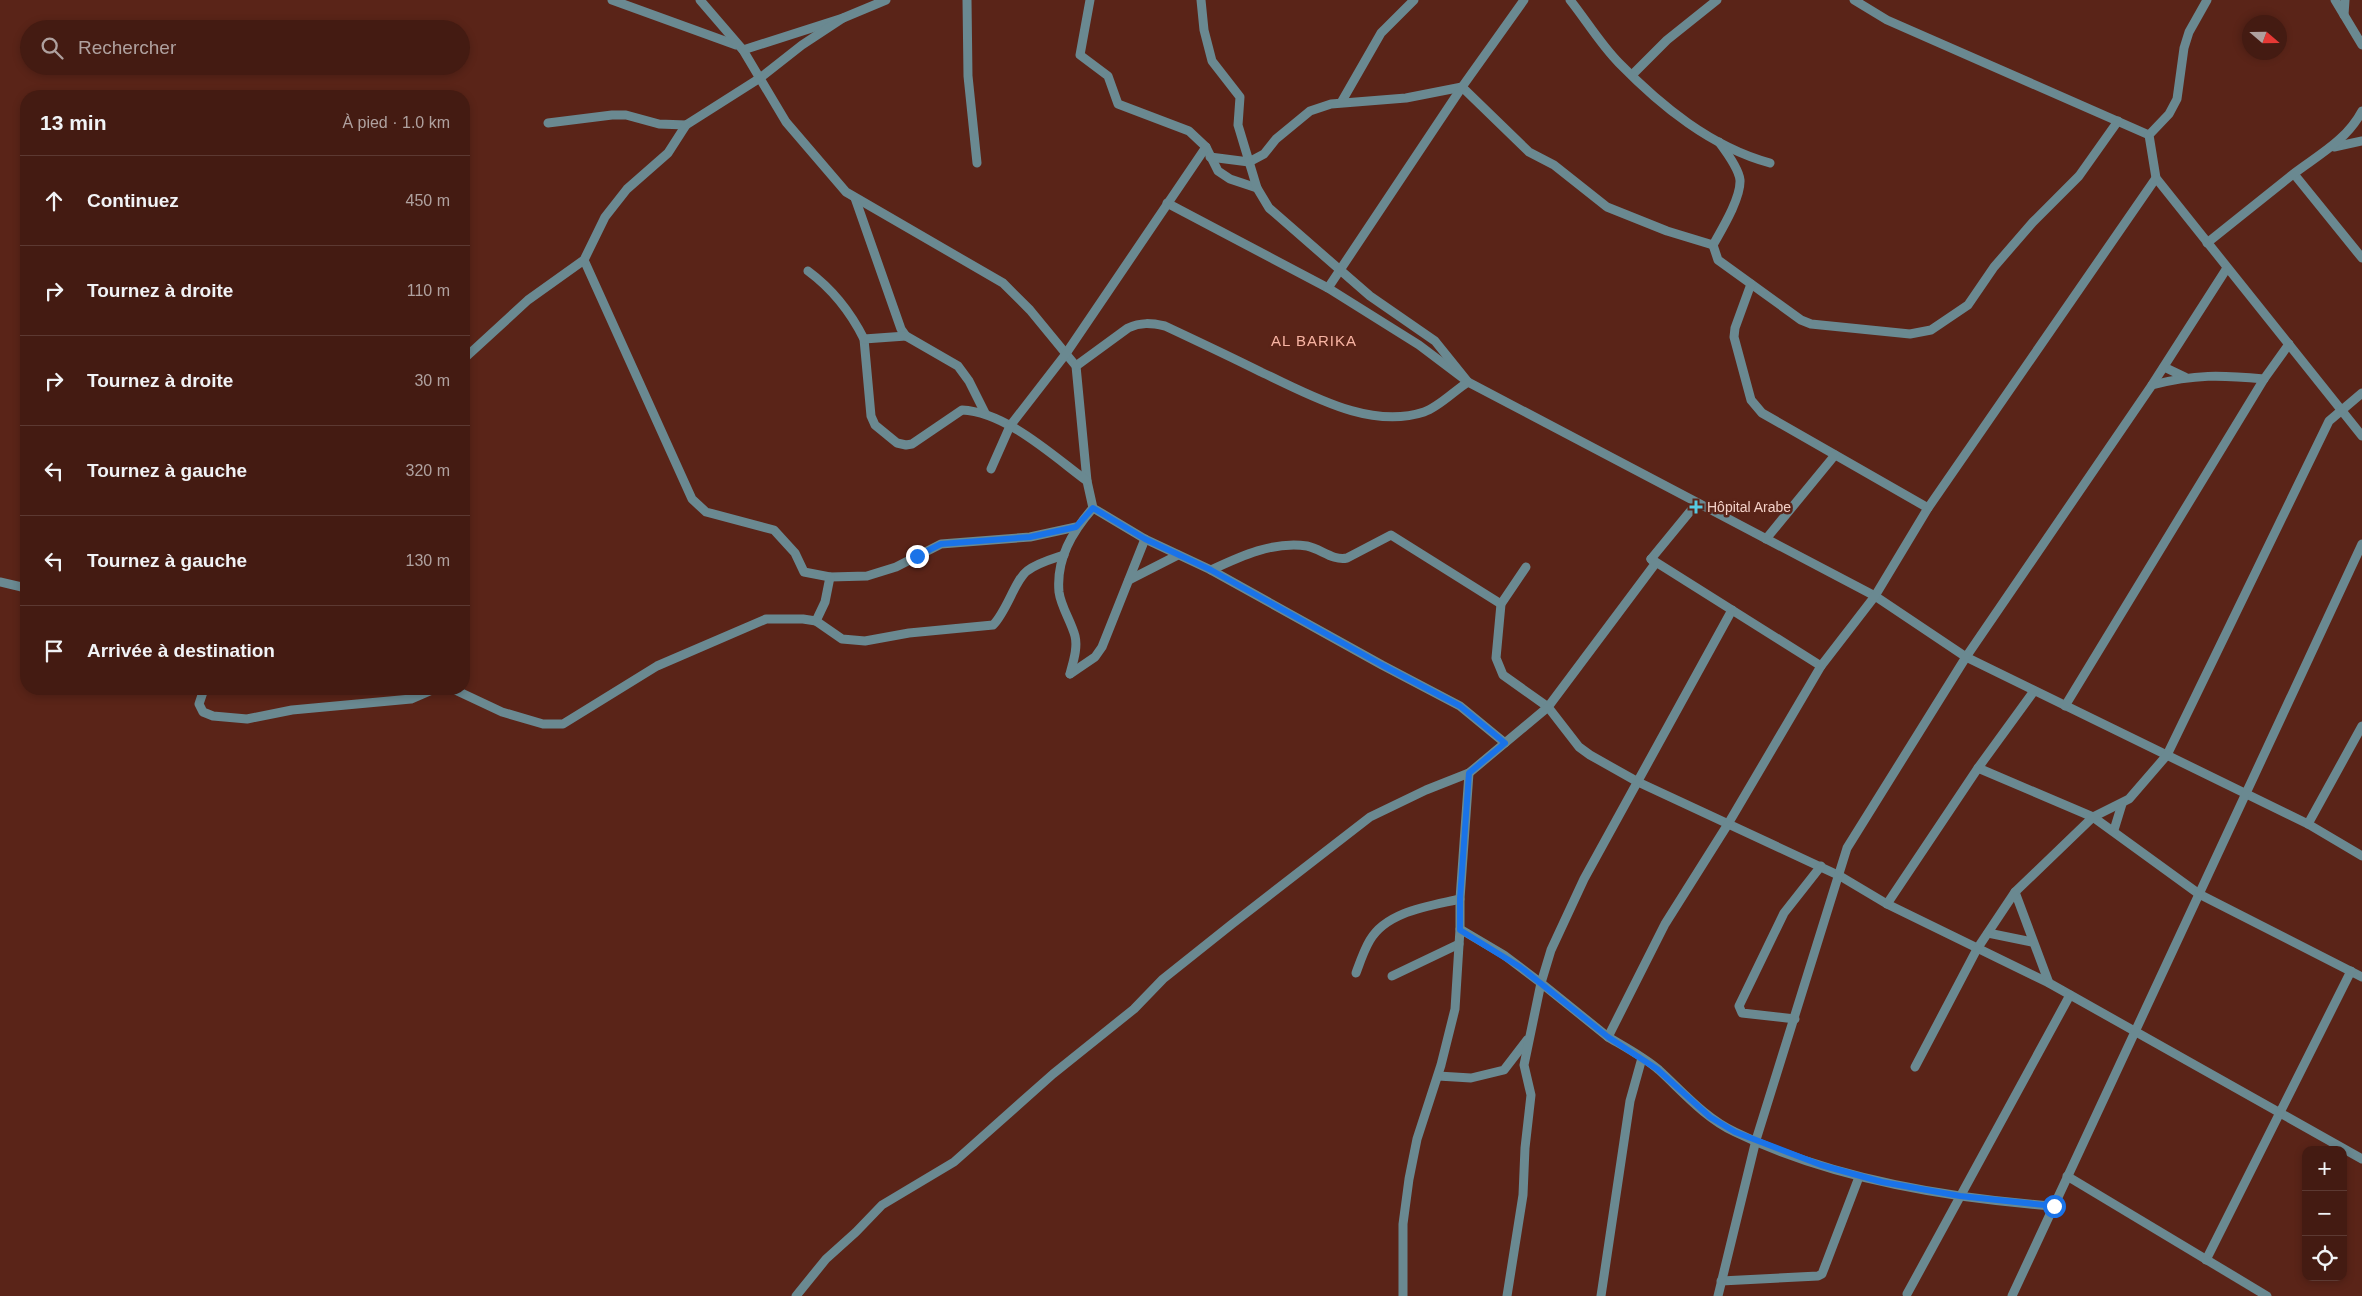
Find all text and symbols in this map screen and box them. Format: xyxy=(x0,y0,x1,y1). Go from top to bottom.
north arrow xyxy=(2242,15,2287,60)
search box xyxy=(20,20,470,75)
icon: search xyxy=(38,34,66,62)
text: Rechercher xyxy=(78,37,176,58)
text: 13 min xyxy=(40,111,107,134)
text: À pied · 1.0 km xyxy=(342,114,450,131)
icon: ahead xyxy=(40,187,68,215)
text: Continuez xyxy=(87,190,179,211)
text: 450 m xyxy=(406,192,450,209)
icon: right xyxy=(40,277,68,305)
text: Tournez à droite xyxy=(87,280,233,301)
text: 110 m xyxy=(407,282,450,299)
district label: AL BARIKA xyxy=(1271,332,1357,349)
icon: right xyxy=(40,367,68,395)
text: Tournez à droite xyxy=(87,370,233,391)
text: 30 m xyxy=(414,372,450,389)
icon: left xyxy=(40,457,68,485)
text: Tournez à gauche xyxy=(87,460,247,481)
text: 320 m xyxy=(406,462,450,479)
place label: Hôpital Arabe xyxy=(1707,499,1791,515)
marker: Hôpital Arabe xyxy=(1689,500,1703,514)
route end xyxy=(906,545,929,568)
icon: left xyxy=(40,547,68,575)
text: Tournez à gauche xyxy=(87,550,247,571)
text: 130 m xyxy=(406,552,450,569)
icon: arrive xyxy=(40,637,68,665)
text: Arrivée à destination xyxy=(87,640,275,661)
map controls xyxy=(2302,1146,2347,1281)
button: + xyxy=(2302,1146,2347,1191)
button: − xyxy=(2302,1191,2347,1236)
route start xyxy=(2043,1195,2066,1218)
button: locate xyxy=(2302,1236,2347,1281)

